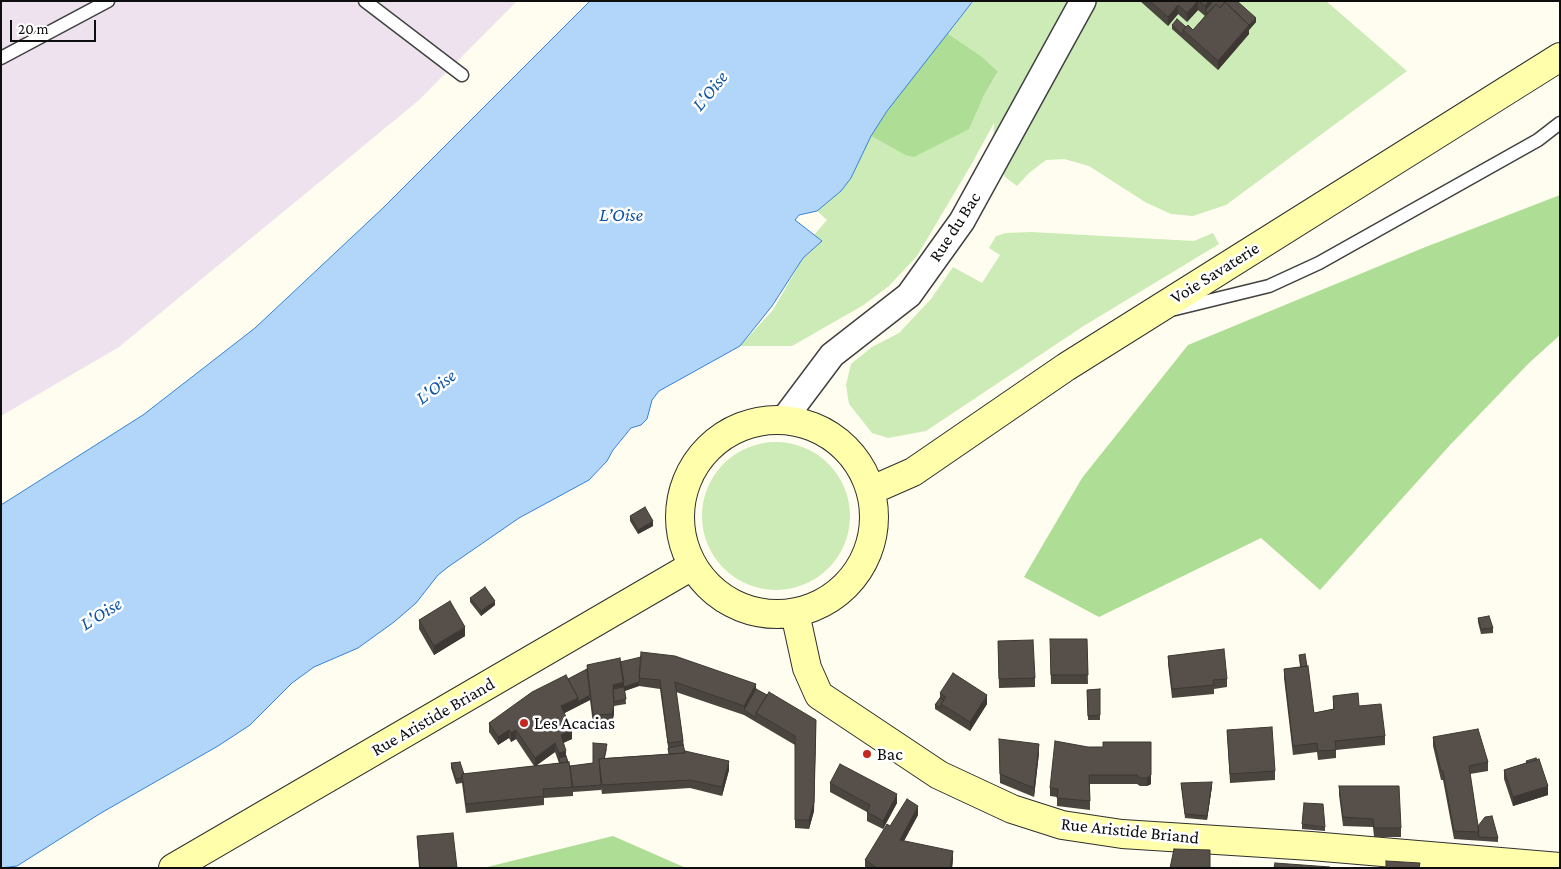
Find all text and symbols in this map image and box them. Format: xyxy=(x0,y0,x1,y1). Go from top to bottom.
scale bar xyxy=(12,10,99,42)
text: 20 m xyxy=(18,21,49,37)
water label: L'Oise xyxy=(687,66,733,116)
street label: Rue du Bac xyxy=(925,188,985,266)
water label: L’Oise xyxy=(599,204,643,226)
street label: Voie Savaterie xyxy=(1167,237,1263,309)
water label: L'Oise xyxy=(411,364,461,410)
water label: L'Oise xyxy=(76,592,126,636)
street label: Rue Aristide Briand xyxy=(367,673,499,761)
place label: Les Acacias xyxy=(534,712,615,734)
marker: Les Acacias xyxy=(518,717,530,729)
place label: Bac xyxy=(877,743,903,765)
marker: Bac xyxy=(861,748,873,760)
street label: Rue Aristide Briand xyxy=(1060,813,1200,849)

